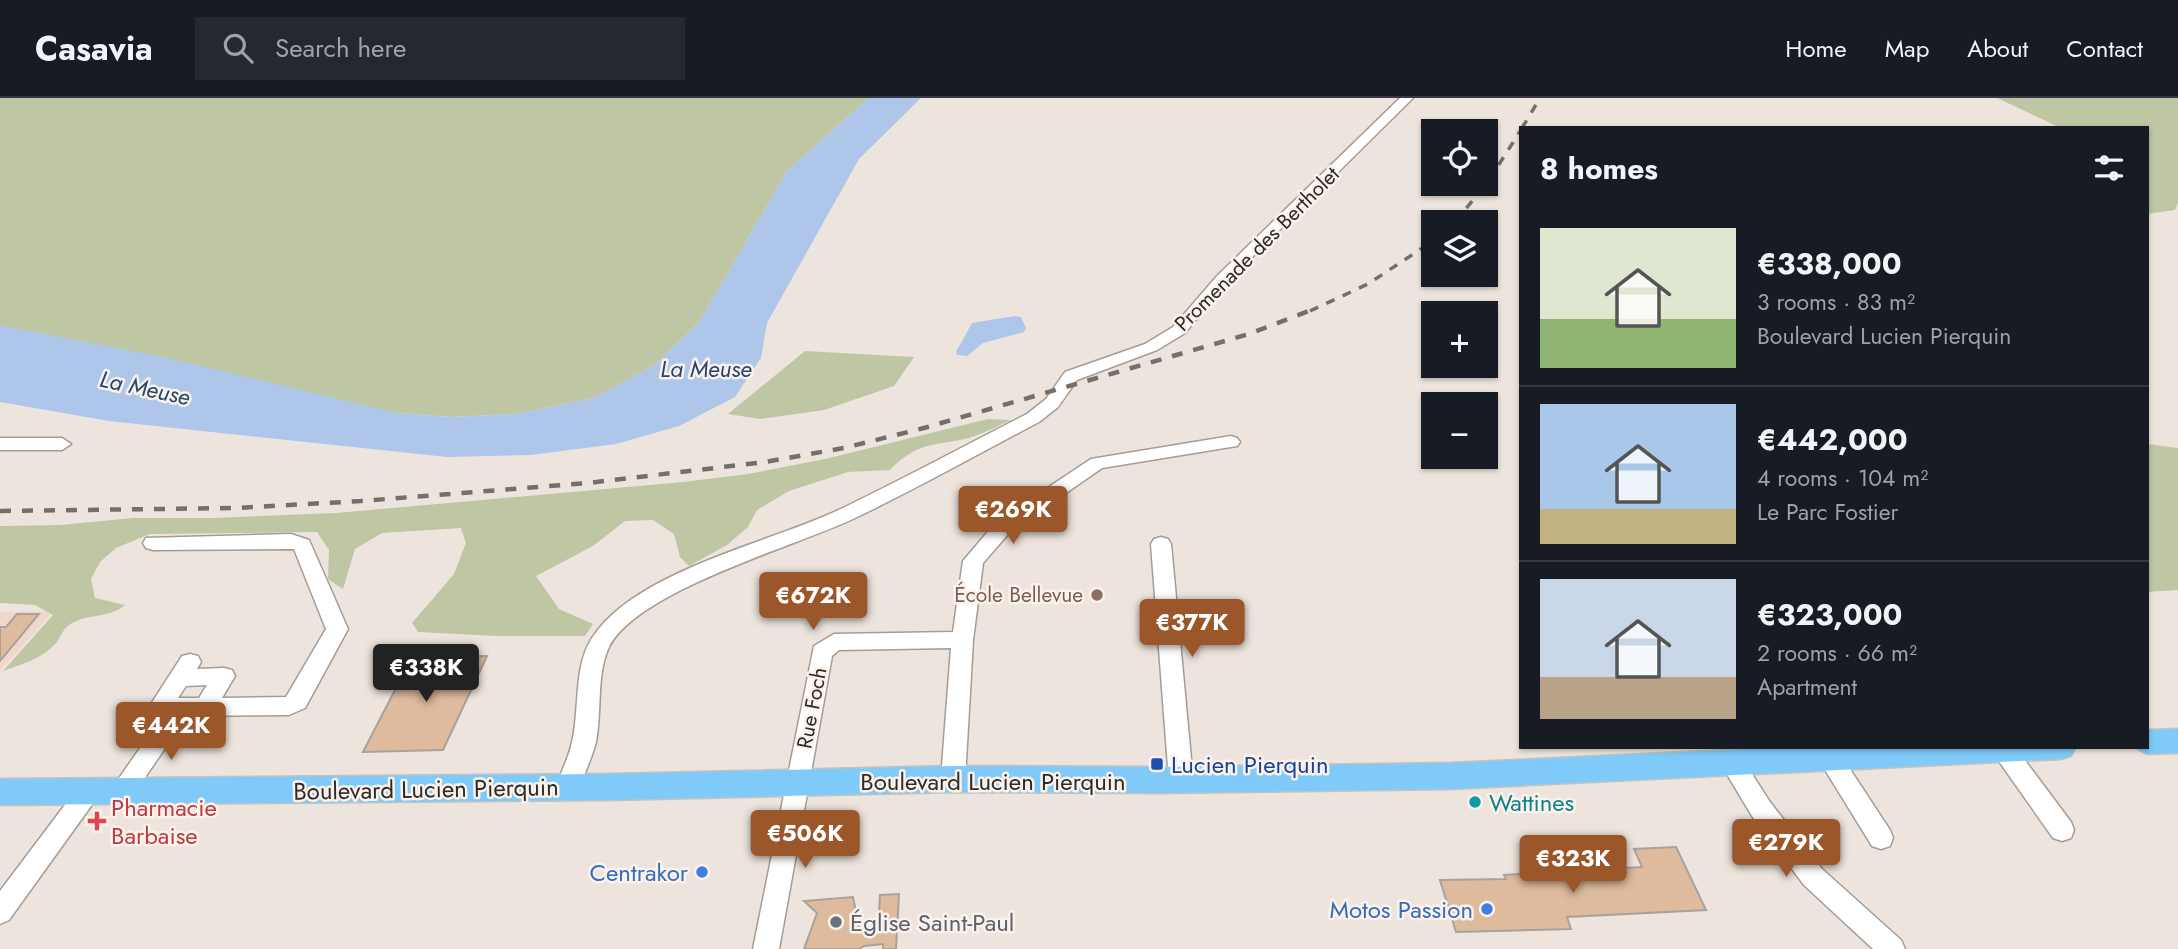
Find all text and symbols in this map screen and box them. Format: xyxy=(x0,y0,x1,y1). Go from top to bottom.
search box xyxy=(195,17,685,80)
text: Casavia xyxy=(35,25,153,72)
icon: search xyxy=(219,29,257,67)
text: Search here xyxy=(275,29,406,67)
text: Home xyxy=(1785,31,1847,66)
text: Map xyxy=(1885,31,1929,66)
text: About xyxy=(1967,31,2028,66)
text: Contact xyxy=(2066,31,2143,66)
map controls xyxy=(1421,119,1498,469)
button: locate xyxy=(1421,119,1498,196)
text: 8 homes xyxy=(1540,147,1658,190)
icon: filters xyxy=(2090,149,2128,187)
street label: Promenade des Bertholet xyxy=(1168,160,1346,338)
button: layers xyxy=(1421,210,1498,287)
text: €338,000 xyxy=(1757,242,1902,285)
icon: home xyxy=(1596,256,1680,340)
text: 3 rooms · 83 m² xyxy=(1757,285,1915,319)
button: + xyxy=(1421,301,1498,378)
text: Boulevard Lucien Pierquin xyxy=(1757,319,2011,353)
water label: La Meuse xyxy=(660,352,752,386)
water label: La Meuse xyxy=(97,362,194,414)
button: − xyxy=(1421,392,1498,469)
text: €442,000 xyxy=(1757,418,1908,461)
icon: home xyxy=(1596,432,1680,516)
text: 4 rooms · 104 m² xyxy=(1757,461,1928,495)
pin: €269K xyxy=(964,486,1062,546)
text: €269K xyxy=(974,492,1052,526)
text: Le Parc Fostier xyxy=(1757,495,1898,529)
pin: €672K xyxy=(764,573,862,632)
text: €672K xyxy=(775,578,851,612)
place label: École Bellevue xyxy=(954,580,1083,610)
marker: École Bellevue xyxy=(1089,587,1105,603)
text: €323,000 xyxy=(1757,593,1902,636)
pin: €377K xyxy=(1143,600,1241,659)
text: €377K xyxy=(1156,605,1228,639)
icon: home xyxy=(1596,607,1680,691)
text: 2 rooms · 66 m² xyxy=(1757,636,1917,670)
pin: €338K xyxy=(377,644,475,704)
text: €338K xyxy=(389,650,463,684)
street label: Rue Foch xyxy=(789,665,835,751)
text: Apartment xyxy=(1757,670,1857,704)
pin: €442K xyxy=(122,702,220,762)
text: €442K xyxy=(132,708,210,742)
place label: Lucien Pierquin xyxy=(1171,747,1329,782)
marker: Lucien Pierquin xyxy=(1149,756,1165,772)
street label: Boulevard Lucien Pierquin xyxy=(860,764,1126,799)
street label: Boulevard Lucien Pierquin xyxy=(293,769,559,809)
place label: Wattines xyxy=(1489,785,1574,820)
place label: Pharmacie Barbaise xyxy=(111,790,217,853)
marker: Wattines xyxy=(1467,794,1483,810)
pin: €506K xyxy=(756,810,854,870)
marker: Pharmacie Barbaise xyxy=(89,813,105,829)
text: €506K xyxy=(767,816,843,850)
pin: €279K xyxy=(1737,820,1835,879)
text: €279K xyxy=(1748,825,1824,859)
pin: €323K xyxy=(1524,836,1622,895)
text: €323K xyxy=(1536,841,1610,875)
place label: Centrakor xyxy=(590,855,689,890)
marker: Centrakor xyxy=(694,864,710,880)
place label: Motos Passion xyxy=(1329,892,1473,927)
marker: Motos Passion xyxy=(1479,901,1495,917)
place label: Église Saint-Paul xyxy=(850,905,1014,940)
marker: Église Saint-Paul xyxy=(828,914,844,930)

